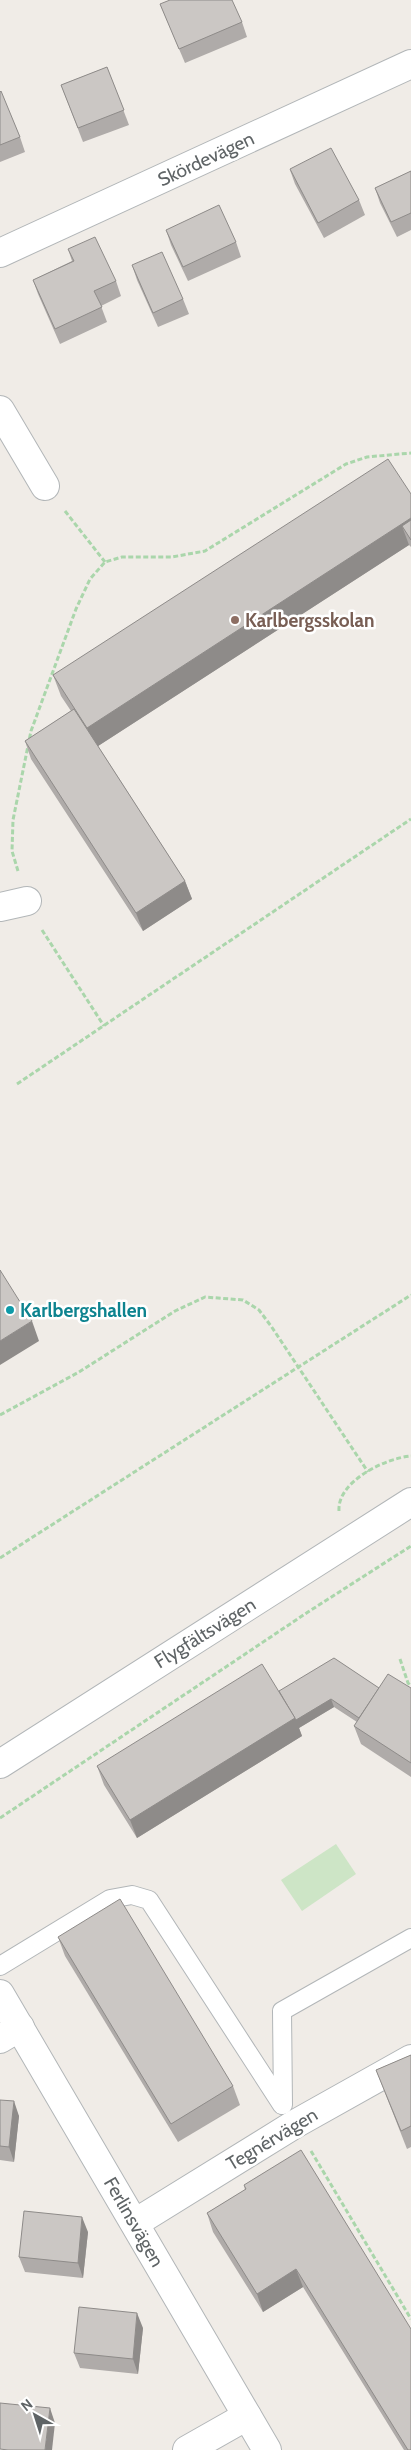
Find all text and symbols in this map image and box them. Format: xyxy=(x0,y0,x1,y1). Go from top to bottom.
street label: Skördevägen xyxy=(154,127,258,191)
place label: Karlbergsskolan xyxy=(245,609,375,632)
marker: Karlbergsskolan xyxy=(229,614,241,626)
place label: Karlbergshallen xyxy=(20,1299,147,1322)
marker: Karlbergshallen xyxy=(4,1304,16,1316)
street label: Flygfältsvägen xyxy=(150,1593,260,1673)
street label: Tegnérvägen xyxy=(222,2103,322,2175)
street label: Ferlinsvägen xyxy=(99,2173,169,2271)
north arrow xyxy=(10,2390,60,2440)
text: N xyxy=(17,2395,36,2415)

